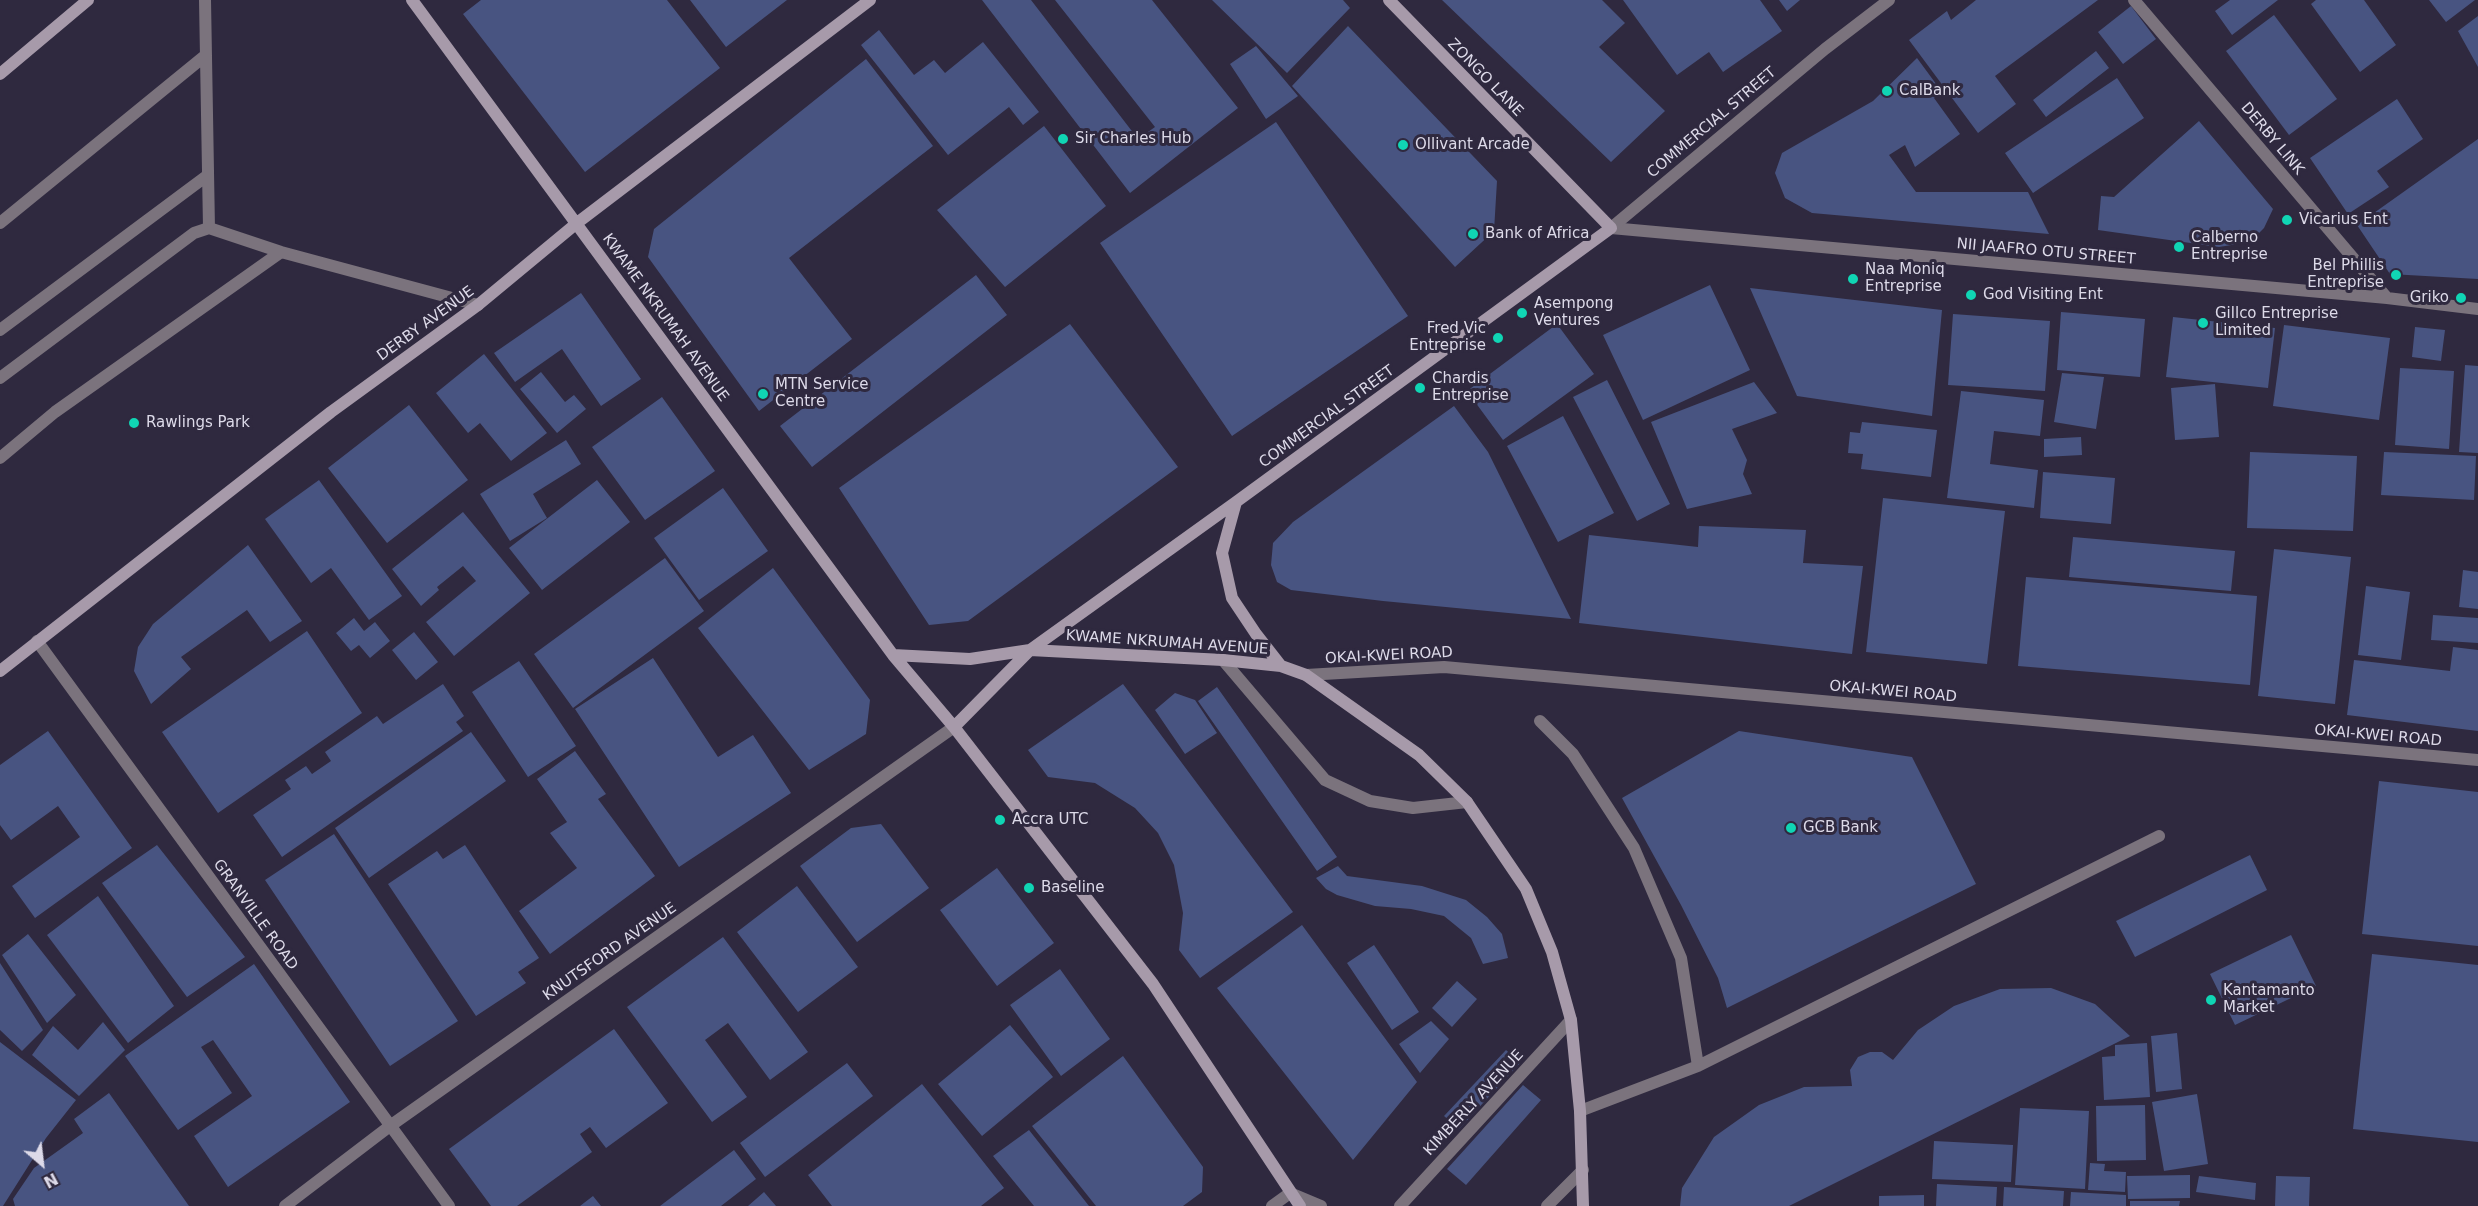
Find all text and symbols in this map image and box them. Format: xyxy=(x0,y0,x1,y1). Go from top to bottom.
street label: ZONGO LANE xyxy=(1443,35,1527,121)
street label: COMMERCIAL STREET xyxy=(1644,64,1780,182)
place label: CalBank xyxy=(1899,82,1961,100)
marker: CalBank xyxy=(1880,84,1894,98)
street label: DERBY LINK xyxy=(2237,99,2307,179)
place label: Sir Charles Hub xyxy=(1075,130,1191,148)
marker: Sir Charles Hub xyxy=(1056,132,1070,146)
place label: Ollivant Arcade xyxy=(1415,136,1530,154)
marker: Ollivant Arcade xyxy=(1396,138,1410,152)
place label: Vicarius Ent xyxy=(2299,211,2388,229)
marker: Vicarius Ent xyxy=(2280,213,2294,227)
place label: Bank of Africa xyxy=(1485,225,1589,243)
marker: Bank of Africa xyxy=(1466,227,1480,241)
place label: Calberno Entreprise xyxy=(2191,229,2268,264)
street label: KWAME NKRUMAH AVENUE xyxy=(598,231,732,405)
street label: NII JAAFRO OTU STREET xyxy=(1956,235,2136,269)
marker: Calberno Entreprise xyxy=(2172,240,2186,254)
place label: Bel Phillis Entreprise xyxy=(2307,257,2384,292)
place label: Naa Moniq Entreprise xyxy=(1865,261,1945,296)
marker: Bel Phillis Entreprise xyxy=(2389,268,2403,282)
marker: Naa Moniq Entreprise xyxy=(1846,272,1860,286)
street label: DERBY AVENUE xyxy=(374,283,478,365)
place label: God Visiting Ent xyxy=(1983,286,2103,304)
marker: God Visiting Ent xyxy=(1964,288,1978,302)
place label: Griko xyxy=(2410,289,2449,307)
marker: Griko xyxy=(2454,291,2468,305)
place label: Asempong Ventures xyxy=(1534,295,1614,330)
place label: Gillco Entreprise Limited xyxy=(2215,305,2338,340)
marker: Asempong Ventures xyxy=(1515,306,1529,320)
marker: Gillco Entreprise Limited xyxy=(2196,316,2210,330)
place label: Fred Vic Entreprise xyxy=(1409,320,1486,355)
marker: Fred Vic Entreprise xyxy=(1491,331,1505,345)
street label: COMMERCIAL STREET xyxy=(1256,362,1398,472)
place label: Chardis Entreprise xyxy=(1432,370,1509,405)
place label: MTN Service Centre xyxy=(775,376,869,411)
marker: Chardis Entreprise xyxy=(1413,381,1427,395)
marker: MTN Service Centre xyxy=(756,387,770,401)
place label: Rawlings Park xyxy=(146,414,250,432)
marker: Rawlings Park xyxy=(127,416,141,430)
street label: KWAME NKRUMAH AVENUE xyxy=(1065,627,1269,659)
street label: OKAI-KWEI ROAD xyxy=(1325,644,1453,668)
street label: OKAI-KWEI ROAD xyxy=(1828,677,1958,707)
street label: OKAI-KWEI ROAD xyxy=(2313,721,2443,751)
place label: Accra UTC xyxy=(1012,811,1088,829)
marker: Accra UTC xyxy=(993,813,1007,827)
place label: GCB Bank xyxy=(1803,819,1878,837)
marker: GCB Bank xyxy=(1784,821,1798,835)
street label: GRANVILLE ROAD xyxy=(209,856,301,974)
place label: Baseline xyxy=(1041,879,1105,897)
marker: Baseline xyxy=(1022,881,1036,895)
street label: KNUTSFORD AVENUE xyxy=(540,899,680,1005)
place label: Kantamanto Market xyxy=(2223,982,2315,1017)
marker: Kantamanto Market xyxy=(2204,993,2218,1007)
street label: KIMBERLY AVENUE xyxy=(1420,1046,1528,1160)
north arrow xyxy=(12,1134,72,1194)
text: N xyxy=(40,1169,61,1192)

